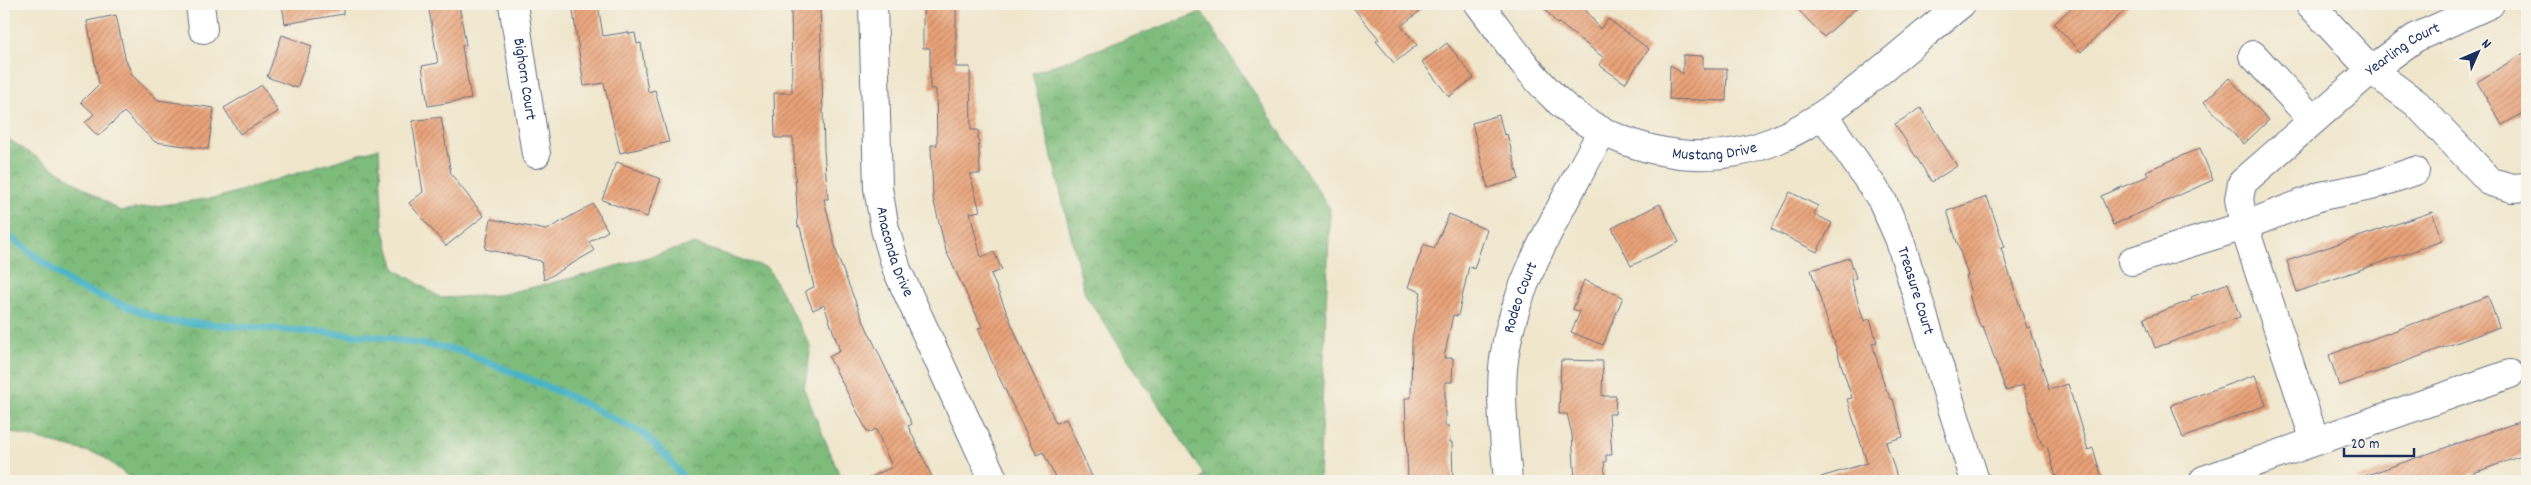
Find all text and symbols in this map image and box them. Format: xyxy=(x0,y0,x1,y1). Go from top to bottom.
street label: Yearling Court xyxy=(2360,17,2444,81)
north arrow xyxy=(2454,28,2504,78)
text: N xyxy=(2476,35,2495,54)
street label: Bighorn Court xyxy=(507,36,542,122)
street label: Mustang Drive xyxy=(1671,136,1760,167)
street label: Anaconda Drive xyxy=(870,205,919,301)
street label: Treasure Court xyxy=(1891,244,1940,338)
street label: Rodeo Court xyxy=(1498,258,1544,336)
scale bar xyxy=(2344,425,2414,457)
text: 20 m xyxy=(2351,434,2379,456)

